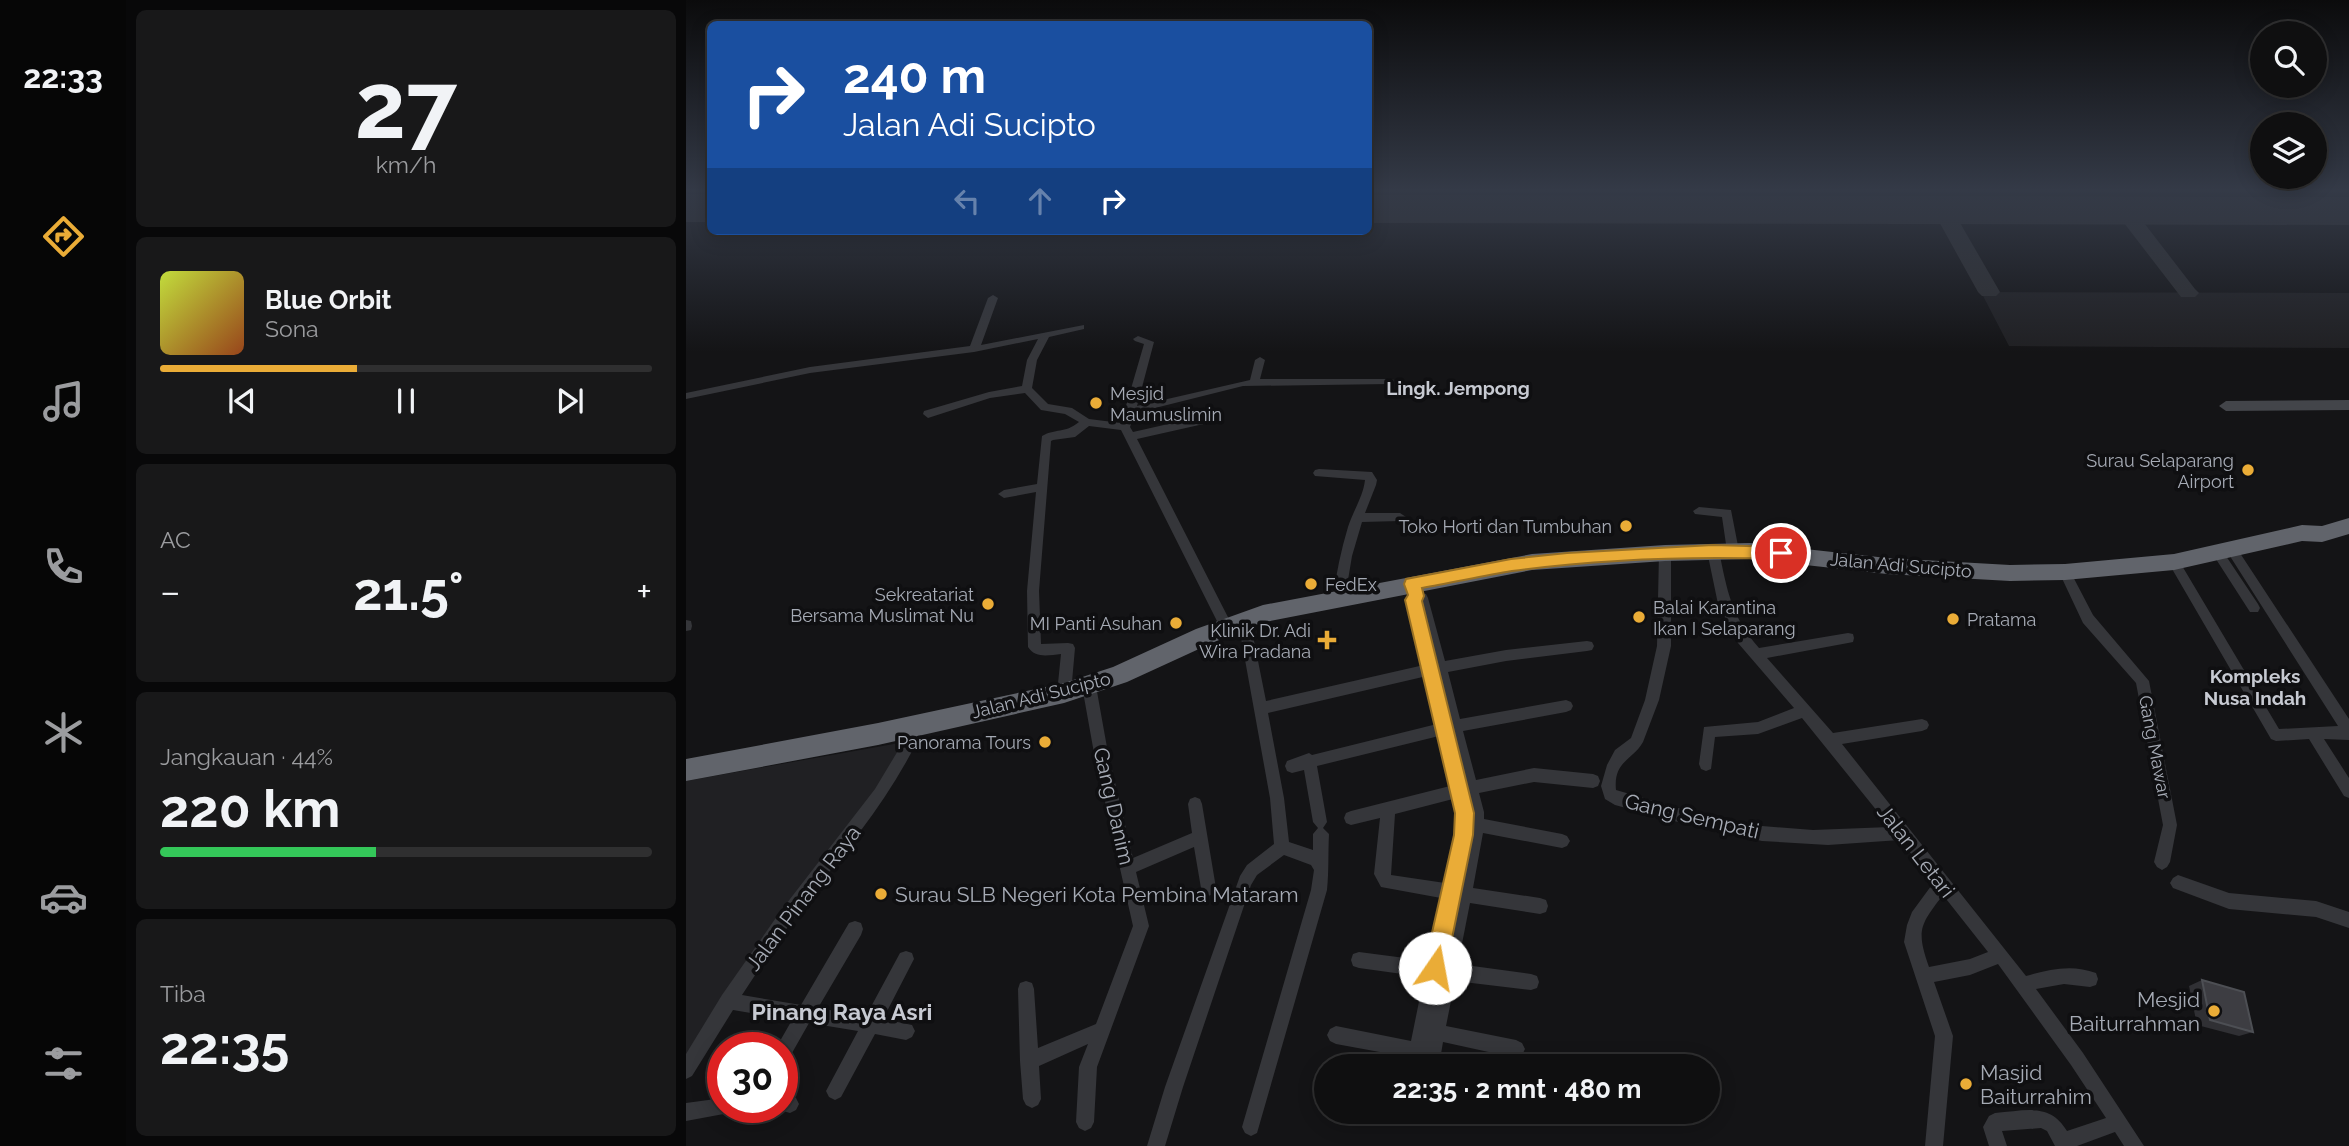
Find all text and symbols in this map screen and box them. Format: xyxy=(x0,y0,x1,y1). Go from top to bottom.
map controls xyxy=(2250,21,2327,189)
button: search xyxy=(2250,21,2327,98)
text: 240 m xyxy=(843,47,986,104)
icon: right xyxy=(728,49,819,140)
text: 27 xyxy=(355,52,457,159)
text: 22:33 xyxy=(23,58,103,95)
text: Jalan Adi Sucipto xyxy=(843,106,1096,143)
button: layers xyxy=(2250,112,2327,189)
text: km/h xyxy=(376,151,436,178)
icon: left xyxy=(948,182,986,220)
icon: ahead xyxy=(1021,182,1059,220)
icon: right xyxy=(1094,182,1132,220)
icon: directions xyxy=(39,212,88,261)
text: Blue Orbit xyxy=(265,285,392,315)
text: Sona xyxy=(265,315,319,342)
icon: music xyxy=(39,377,88,426)
district label: Lingk. Jempong xyxy=(1386,377,1530,399)
icon: previous xyxy=(223,382,261,420)
icon: pause xyxy=(387,382,425,420)
icon: next xyxy=(551,382,589,420)
place label: Mesjid Maumuslimin xyxy=(1110,383,1222,425)
marker: Mesjid Maumuslimin xyxy=(1088,395,1104,411)
place label: Surau Selaparang Airport xyxy=(2086,450,2234,492)
marker: Surau Selaparang Airport xyxy=(2240,462,2256,478)
place label: Toko Horti dan Tumbuhan xyxy=(1398,516,1612,537)
marker: Toko Horti dan Tumbuhan xyxy=(1618,518,1634,534)
pin xyxy=(1751,523,1811,583)
text: AC xyxy=(160,526,191,553)
icon: arrive xyxy=(1762,534,1800,572)
icon: phone xyxy=(39,542,88,591)
street label: Jalan Adi Sucipto xyxy=(1829,548,1973,582)
text: 21.5° xyxy=(353,561,464,622)
text: − xyxy=(160,569,180,614)
text: + xyxy=(636,569,652,614)
place label: FedEx xyxy=(1325,574,1377,595)
marker: FedEx xyxy=(1303,576,1319,592)
place label: Sekreatariat Bersama Muslimat Nu xyxy=(790,584,974,626)
marker: Sekreatariat Bersama Muslimat Nu xyxy=(980,596,996,612)
place label: Balai Karantina Ikan I Selaparang xyxy=(1653,597,1796,639)
marker: Balai Karantina Ikan I Selaparang xyxy=(1631,609,1647,625)
place label: Pratama xyxy=(1967,609,2036,630)
marker: Pratama xyxy=(1945,611,1961,627)
place label: MI Panti Asuhan xyxy=(1030,613,1162,634)
marker: MI Panti Asuhan xyxy=(1168,615,1184,631)
place label: Klinik Dr. Adi Wira Pradana xyxy=(1199,620,1311,662)
marker: Klinik Dr. Adi Wira Pradana xyxy=(1317,630,1337,650)
district label: Kompleks Nusa Indah xyxy=(2204,665,2306,709)
street label: Jalan Adi Sucipto xyxy=(970,668,1113,722)
street label: Gang Mawar xyxy=(2135,694,2175,801)
icon: climate xyxy=(39,708,88,757)
place label: Panorama Tours xyxy=(897,732,1031,753)
marker: Panorama Tours xyxy=(1037,734,1053,750)
text: Jangkauan · 44% xyxy=(160,743,333,770)
street label: Gang Danim xyxy=(1088,745,1140,867)
text: 220 km xyxy=(160,778,341,839)
street label: Gang Sempati xyxy=(1622,788,1762,844)
street label: Jalan Letari xyxy=(1872,800,1960,902)
street label: Jalan Pinang Raya xyxy=(740,821,866,975)
icon: car xyxy=(39,873,88,922)
place label: Surau SLB Negeri Kota Pembina Mataram xyxy=(895,882,1298,907)
marker: Surau SLB Negeri Kota Pembina Mataram xyxy=(873,886,889,902)
position arrow xyxy=(1398,931,1472,1005)
text: Tiba xyxy=(160,980,206,1007)
place label: Mesjid Baiturrahman xyxy=(2069,987,2200,1036)
district label: Pinang Raya Asri xyxy=(752,998,932,1025)
marker: Mesjid Baiturrahman xyxy=(2206,1003,2222,1019)
text: 22:35 xyxy=(160,1015,289,1076)
speed limit sign: 30 xyxy=(707,1032,798,1123)
icon: filters xyxy=(39,1039,88,1088)
place label: Masjid Baiturrahim xyxy=(1980,1060,2092,1109)
text: 22:35 · 2 mnt · 480 m xyxy=(1392,1074,1642,1104)
marker: Masjid Baiturrahim xyxy=(1958,1076,1974,1092)

